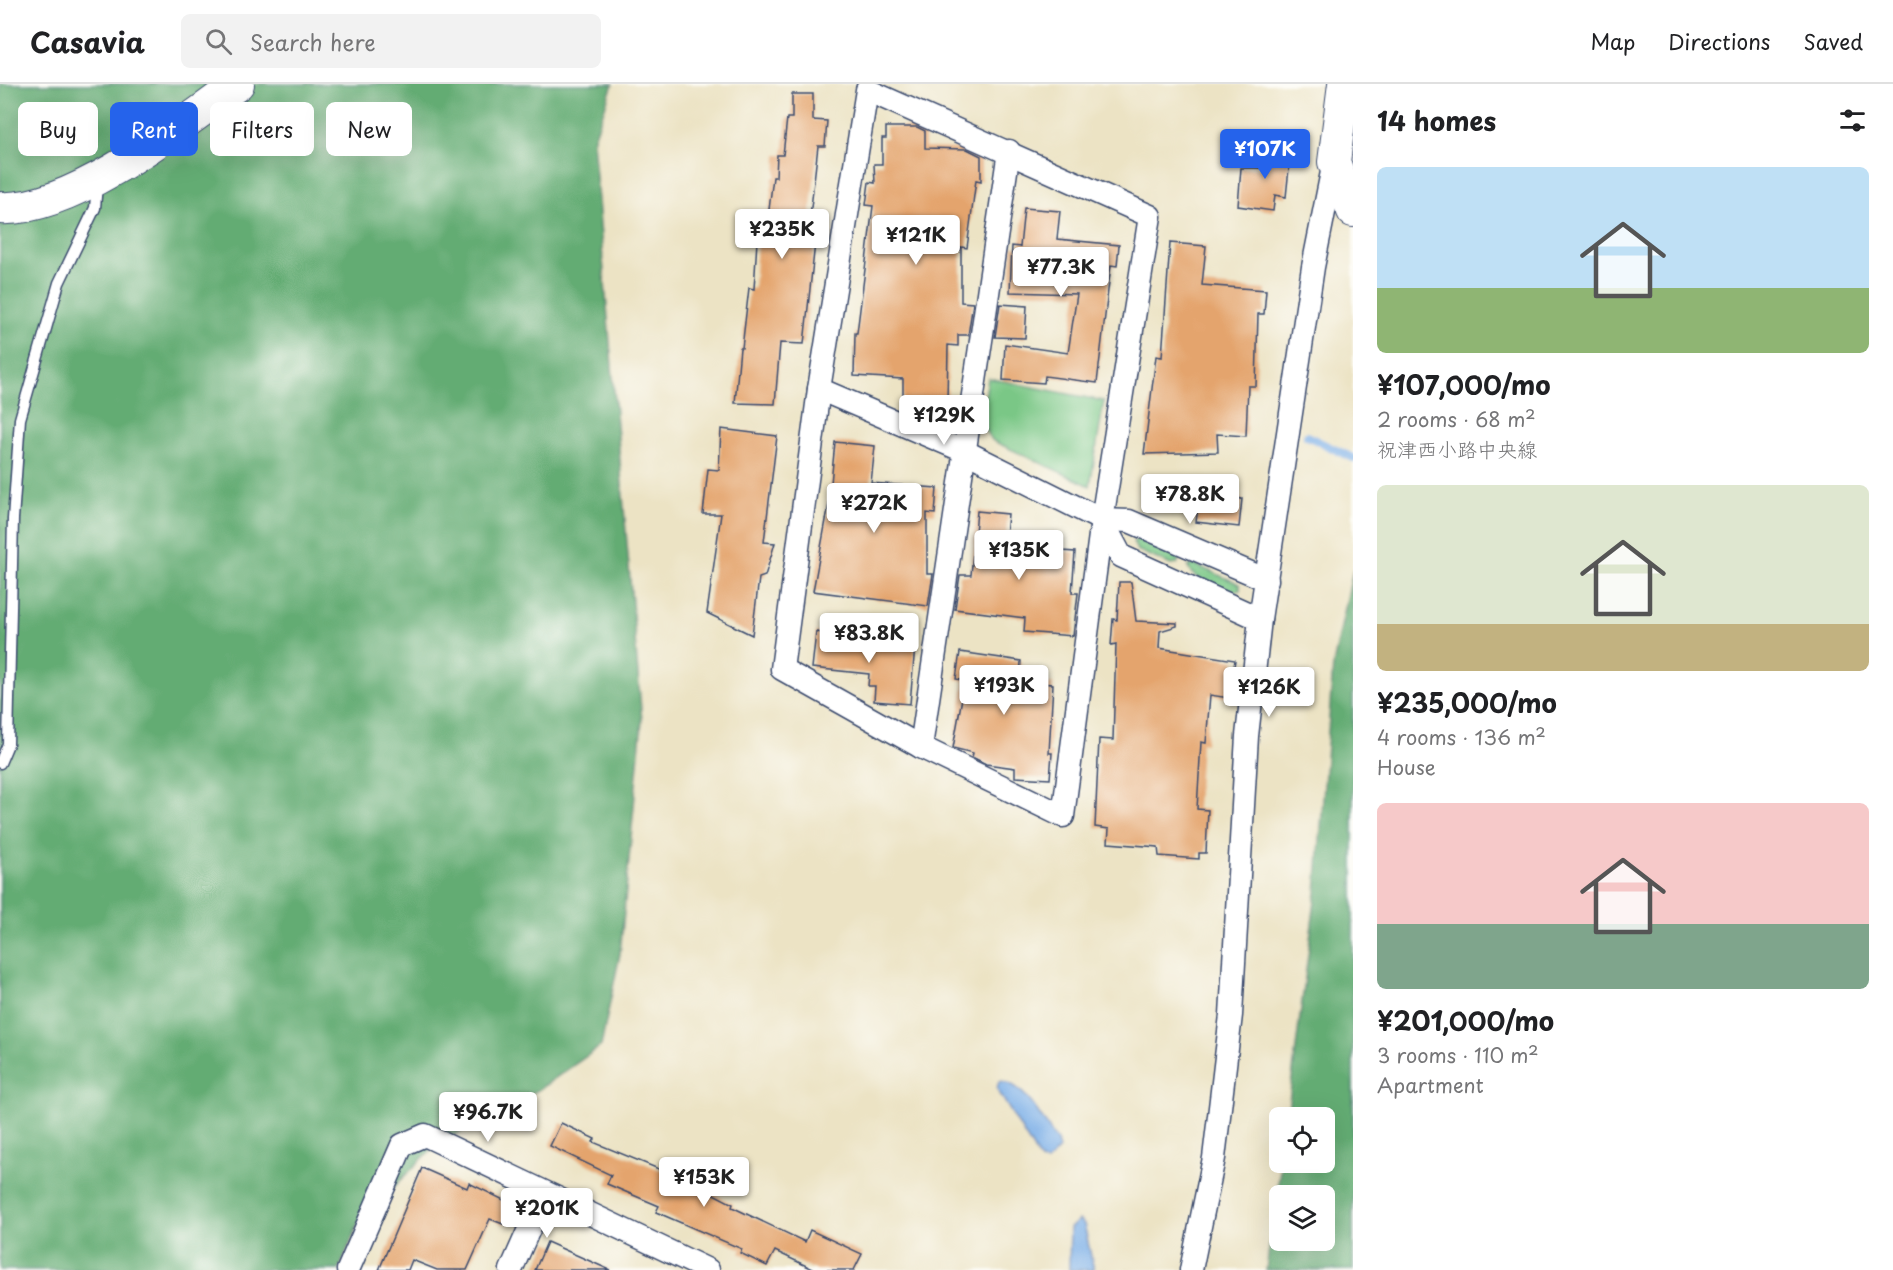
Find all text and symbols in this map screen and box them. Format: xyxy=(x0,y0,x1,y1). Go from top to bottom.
search box xyxy=(181,14,601,68)
text: Casavia xyxy=(30,20,145,63)
icon: search xyxy=(202,25,235,58)
text: Search here xyxy=(250,25,376,58)
text: Map xyxy=(1590,25,1635,57)
text: Directions xyxy=(1668,25,1770,57)
text: Saved xyxy=(1803,25,1863,57)
text: 14 homes xyxy=(1377,101,1496,140)
chip: Buy xyxy=(18,102,98,156)
chip: Rent xyxy=(110,102,198,156)
chip: Filters xyxy=(210,102,314,156)
chip: New xyxy=(326,102,412,156)
icon: filters xyxy=(1836,104,1869,137)
pin: ¥107K xyxy=(1223,129,1307,180)
text: ¥107K xyxy=(1234,133,1296,163)
icon: home xyxy=(1569,206,1677,314)
pin: ¥235K xyxy=(740,209,824,260)
text: ¥235K xyxy=(749,213,815,243)
pin: ¥121K xyxy=(874,215,958,266)
text: ¥121K xyxy=(886,219,946,249)
pin: ¥77.3K xyxy=(1012,247,1110,298)
text: ¥77.3K xyxy=(1027,251,1095,281)
text: ¥107,000/mo xyxy=(1377,365,1551,404)
pin: ¥129K xyxy=(902,395,986,446)
text: ¥129K xyxy=(913,399,975,429)
text: 2 rooms · 68 m² xyxy=(1377,404,1536,434)
text: 祝津西小路中央線 xyxy=(1377,434,1537,464)
pin: ¥78.8K xyxy=(1141,474,1239,525)
text: ¥78.8K xyxy=(1155,478,1225,508)
pin: ¥272K xyxy=(832,483,916,534)
text: ¥272K xyxy=(841,487,907,517)
icon: home xyxy=(1569,524,1677,632)
pin: ¥135K xyxy=(977,530,1061,581)
text: ¥135K xyxy=(988,534,1050,564)
pin: ¥83.8K xyxy=(820,613,918,664)
text: ¥83.8K xyxy=(834,617,904,647)
pin: ¥193K xyxy=(962,665,1046,716)
pin: ¥126K xyxy=(1227,667,1311,718)
text: ¥193K xyxy=(973,669,1035,699)
text: ¥126K xyxy=(1237,671,1301,701)
text: ¥235,000/mo xyxy=(1377,683,1557,722)
text: 4 rooms · 136 m² xyxy=(1377,722,1546,752)
text: House xyxy=(1377,752,1436,782)
icon: home xyxy=(1569,842,1677,950)
text: ¥201,000/mo xyxy=(1377,1001,1554,1040)
text: 3 rooms · 110 m² xyxy=(1377,1040,1539,1070)
text: Apartment xyxy=(1377,1070,1484,1100)
pin: ¥96.7K xyxy=(439,1092,537,1143)
text: ¥96.7K xyxy=(453,1096,523,1126)
map controls xyxy=(1269,1107,1335,1251)
button: locate xyxy=(1269,1107,1335,1173)
pin: ¥153K xyxy=(662,1157,746,1208)
text: ¥153K xyxy=(673,1161,735,1191)
button: layers xyxy=(1269,1185,1335,1251)
pin: ¥201K xyxy=(505,1188,589,1239)
text: ¥201K xyxy=(515,1192,579,1222)

